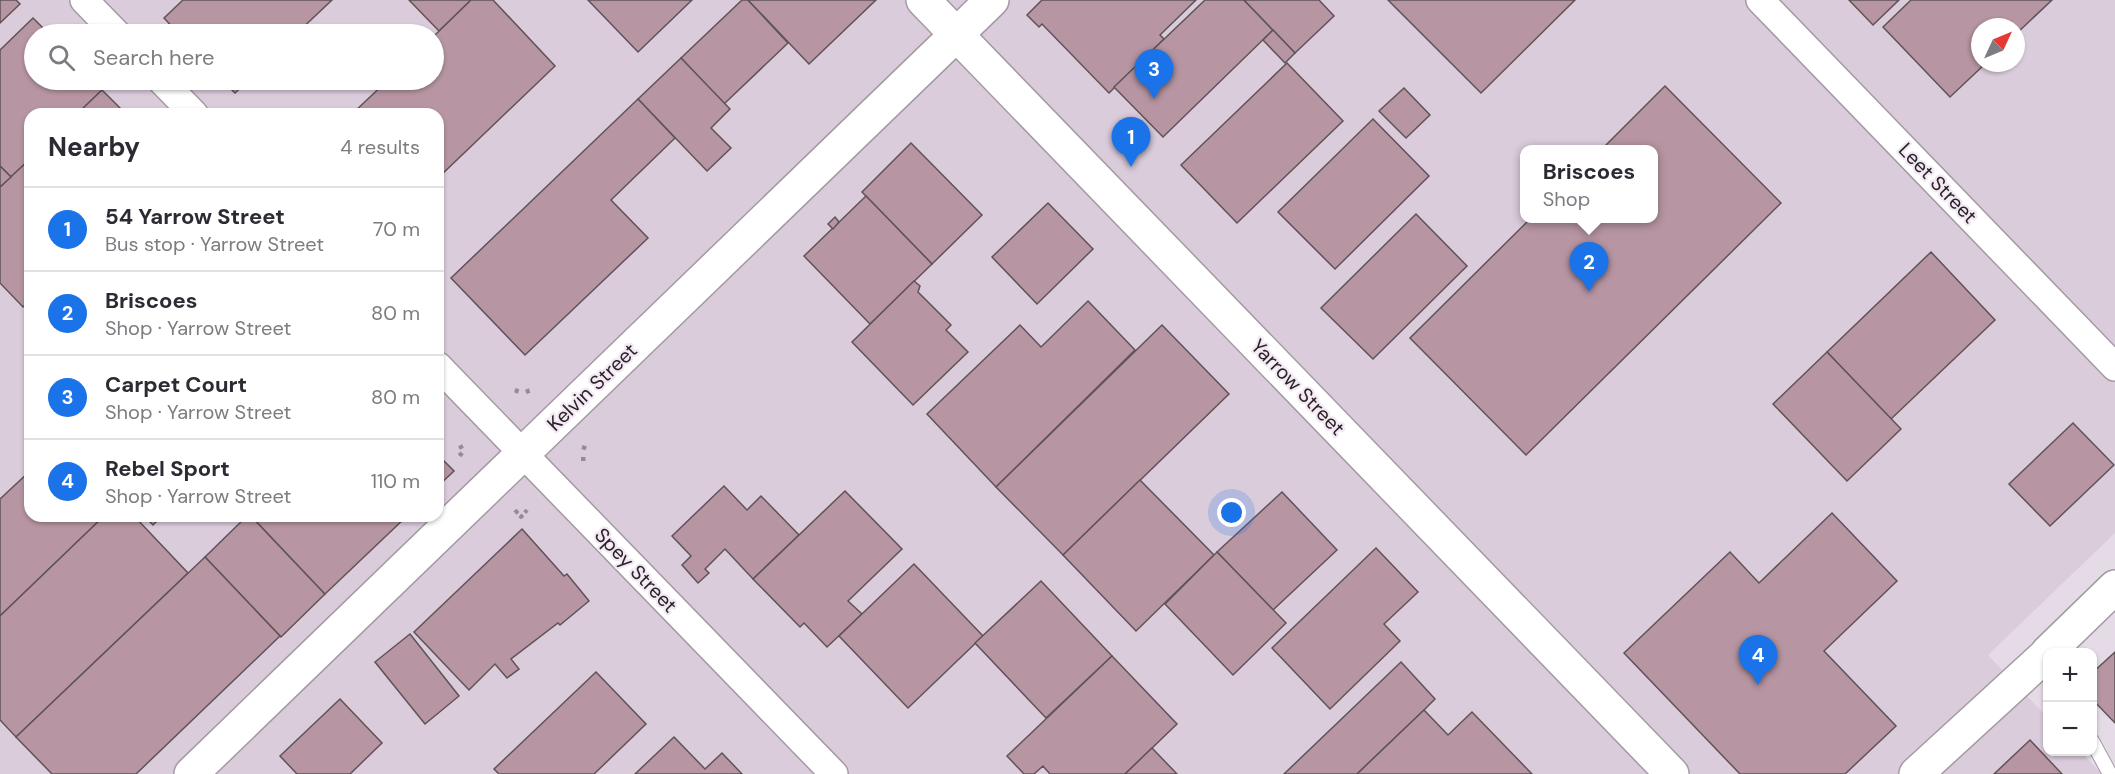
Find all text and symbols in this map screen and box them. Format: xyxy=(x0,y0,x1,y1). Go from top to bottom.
north arrow xyxy=(1971,18,2025,72)
search box xyxy=(24,24,444,90)
icon: search xyxy=(45,41,78,74)
text: Search here xyxy=(93,43,214,72)
pin: 3 xyxy=(1134,50,1174,99)
pin: 1 xyxy=(1112,118,1150,167)
text: Nearby xyxy=(48,130,140,164)
text: 4 results xyxy=(340,134,420,160)
street label: Leet Street xyxy=(1893,137,1983,229)
popup xyxy=(1520,145,1658,223)
text: Briscoes xyxy=(1543,157,1635,186)
text: Shop xyxy=(1543,186,1590,212)
text: 54 Yarrow Street xyxy=(105,202,285,231)
text: 1 xyxy=(64,216,71,242)
text: 70 m xyxy=(373,216,420,242)
text: Bus stop · Yarrow Street xyxy=(105,231,324,257)
pin: 2 xyxy=(1570,242,1608,292)
text: Briscoes xyxy=(105,286,198,315)
text: 2 xyxy=(62,300,73,326)
text: 80 m xyxy=(371,300,420,326)
text: Shop · Yarrow Street xyxy=(105,315,291,341)
street label: Yarrow Street xyxy=(1246,333,1351,441)
street label: Kelvin Street xyxy=(541,337,643,437)
text: Carpet Court xyxy=(105,370,247,399)
text: 3 xyxy=(61,384,74,410)
text: 80 m xyxy=(371,384,420,410)
text: Shop · Yarrow Street xyxy=(105,399,291,425)
text: Rebel Sport xyxy=(105,454,230,483)
text: 4 xyxy=(61,468,74,494)
text: 110 m xyxy=(371,468,420,494)
text: Shop · Yarrow Street xyxy=(105,483,291,509)
your location xyxy=(1217,498,1246,527)
street label: Spey Street xyxy=(589,522,683,618)
pin: 4 xyxy=(1738,636,1778,685)
map controls xyxy=(2043,648,2097,756)
button: + xyxy=(2043,648,2097,702)
button: − xyxy=(2043,702,2097,756)

